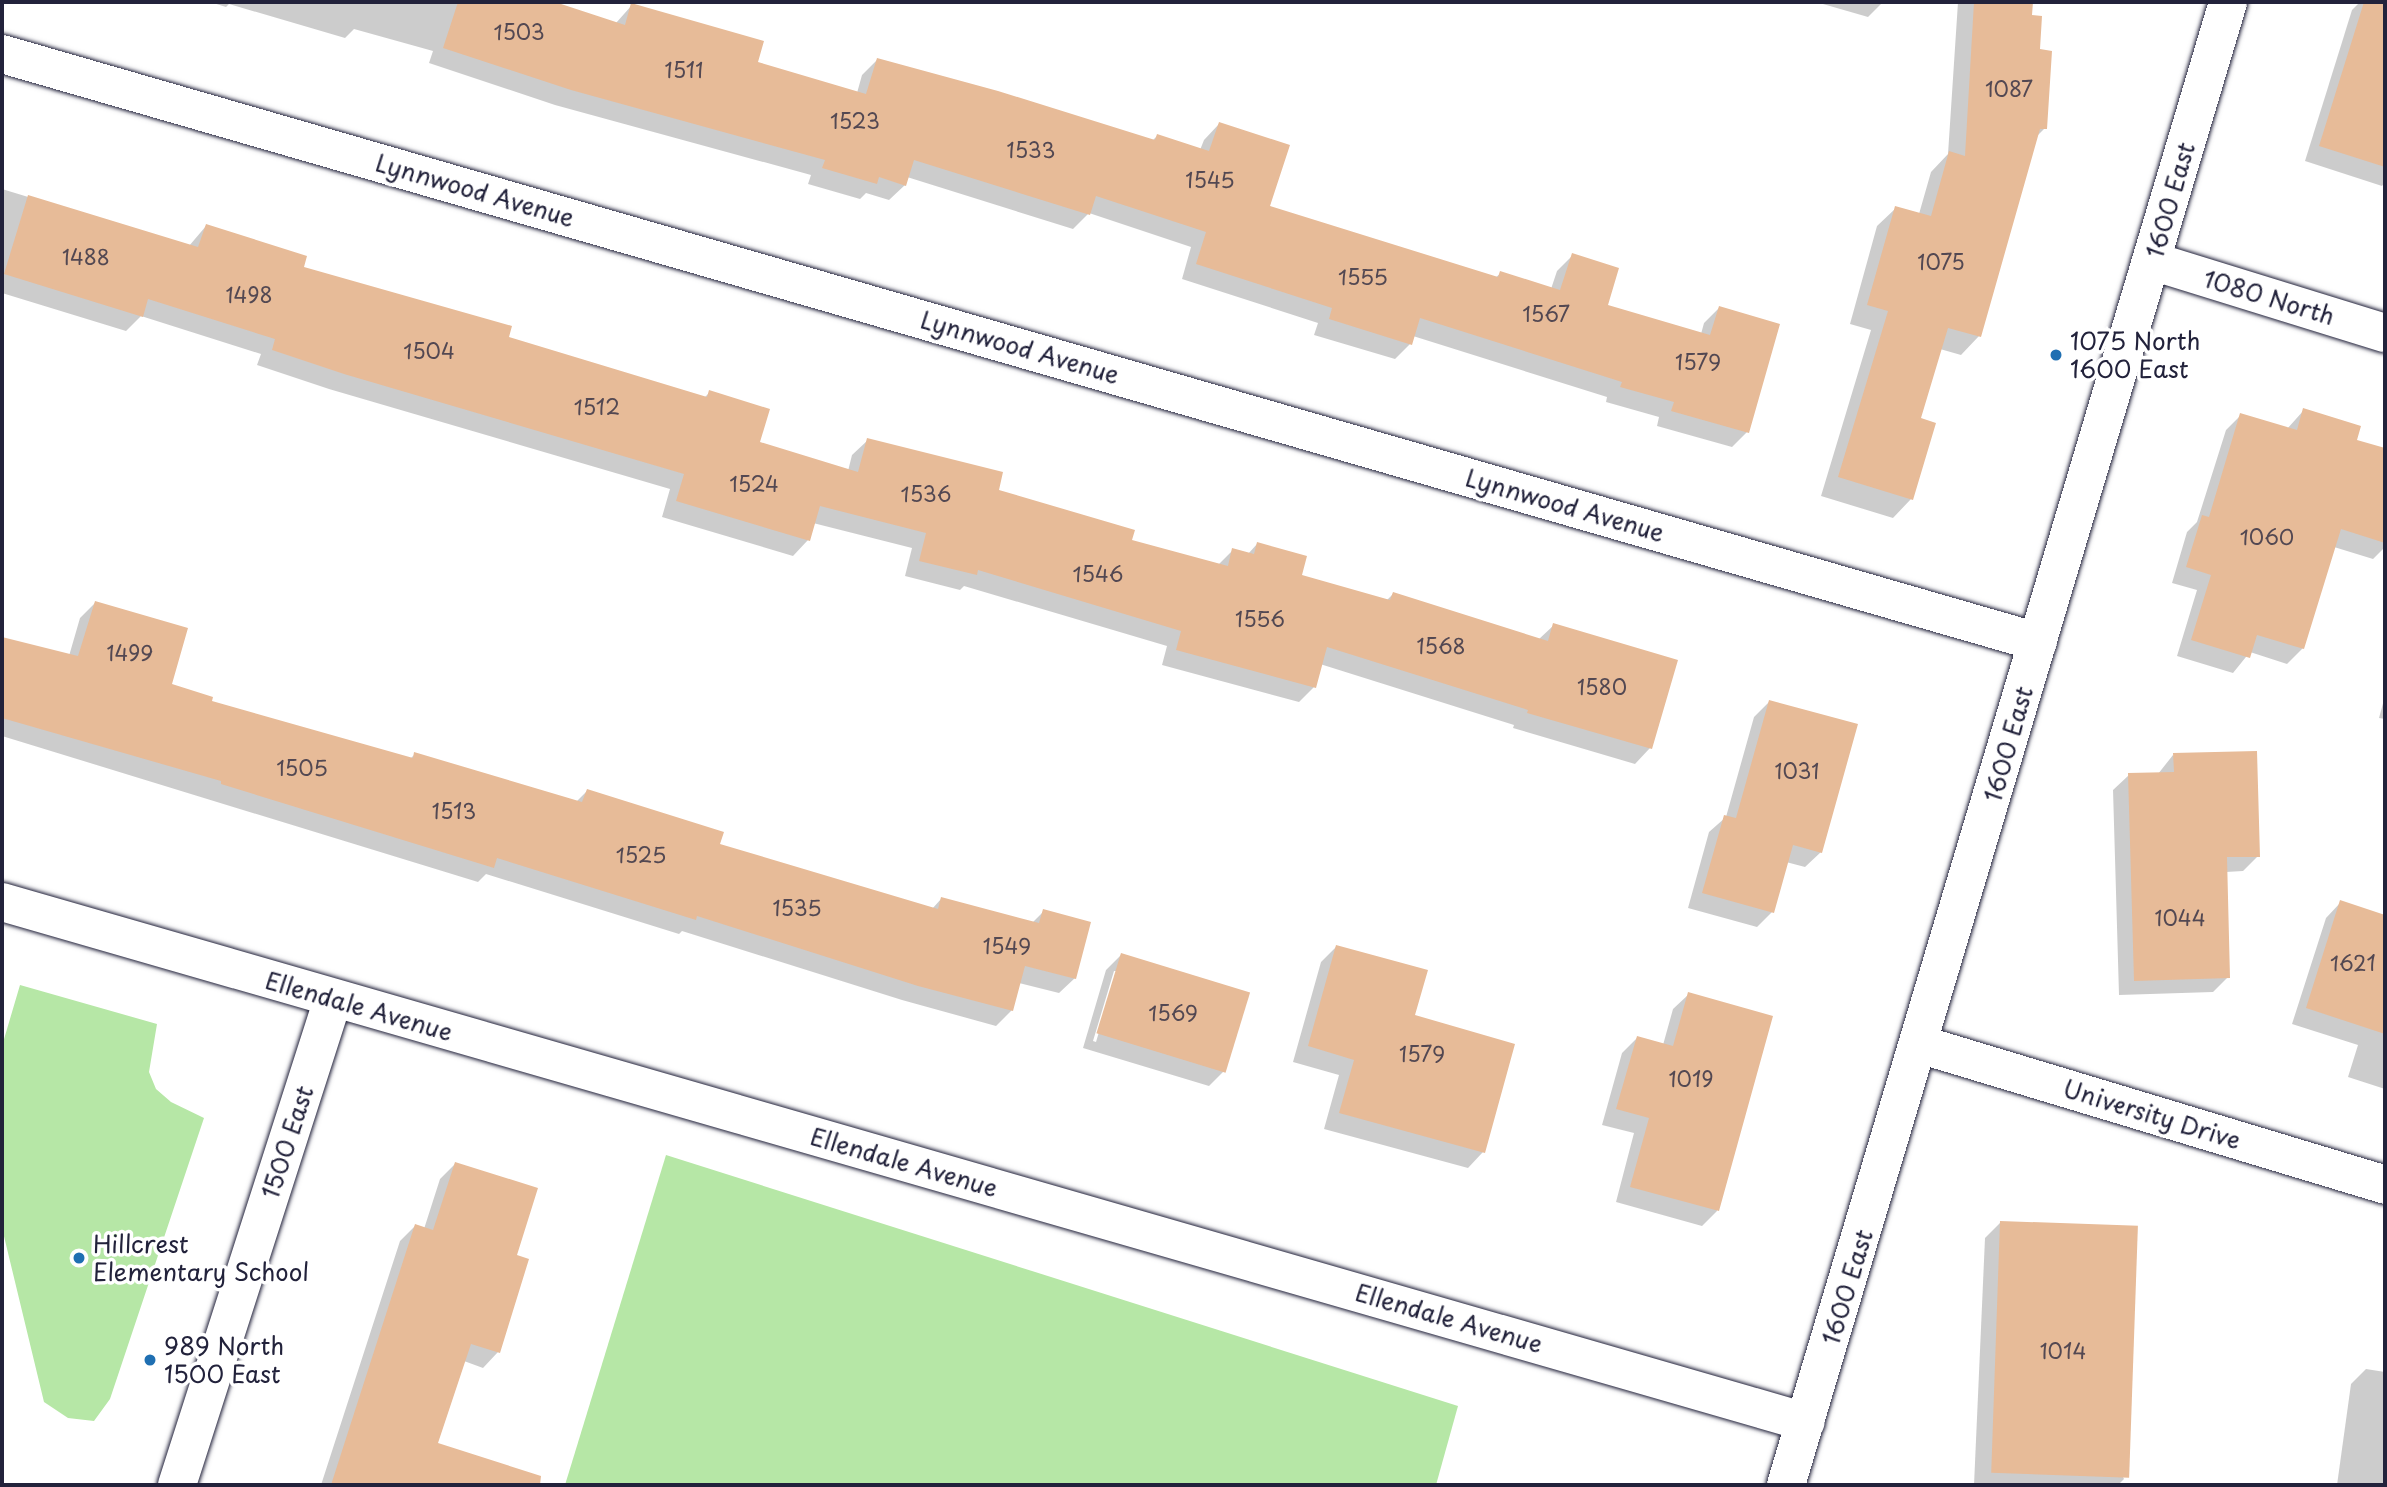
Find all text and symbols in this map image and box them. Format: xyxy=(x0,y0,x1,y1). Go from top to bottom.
house number: 1503 xyxy=(493,18,545,44)
house number: 1511 xyxy=(665,56,703,82)
house number: 1087 xyxy=(1985,75,2033,101)
house number: 1523 xyxy=(830,107,880,133)
house number: 1533 xyxy=(1007,136,1055,162)
street label: 1600 East xyxy=(2140,139,2200,261)
street label: Lynnwood Avenue xyxy=(372,148,578,232)
house number: 1545 xyxy=(1185,166,1235,192)
house number: 1488 xyxy=(62,243,110,269)
house number: 1075 xyxy=(1917,248,1965,274)
house number: 1555 xyxy=(1338,263,1388,289)
street label: 1080 North xyxy=(2200,263,2338,331)
house number: 1498 xyxy=(225,281,273,307)
house number: 1567 xyxy=(1522,300,1570,326)
street label: Lynnwood Avenue xyxy=(917,305,1123,389)
place label: 1075 North 1600 East xyxy=(2070,327,2199,383)
house number: 1504 xyxy=(403,337,455,363)
marker: 1075 North 1600 East xyxy=(2048,347,2064,363)
house number: 1579 xyxy=(1675,348,1721,374)
house number: 1512 xyxy=(574,393,620,419)
street label: Lynnwood Avenue xyxy=(1462,463,1668,547)
house number: 1524 xyxy=(729,470,779,496)
house number: 1536 xyxy=(901,480,951,506)
house number: 1060 xyxy=(2240,523,2294,549)
house number: 1546 xyxy=(1072,560,1124,586)
house number: 1556 xyxy=(1235,605,1285,631)
house number: 1568 xyxy=(1416,632,1466,658)
house number: 1499 xyxy=(107,639,153,665)
house number: 1580 xyxy=(1577,673,1627,699)
street label: 1600 East xyxy=(1978,683,2038,805)
house number: 1505 xyxy=(276,754,328,780)
house number: 1031 xyxy=(1775,757,1819,783)
house number: 1513 xyxy=(432,797,476,823)
house number: 1525 xyxy=(616,841,666,867)
house number: 1535 xyxy=(772,894,822,920)
house number: 1044 xyxy=(2154,904,2206,930)
house number: 1549 xyxy=(983,932,1031,958)
house number: 1621 xyxy=(2330,949,2376,975)
street label: Ellendale Avenue xyxy=(263,966,455,1046)
house number: 1569 xyxy=(1148,999,1198,1025)
house number: 1579 xyxy=(1399,1040,1445,1066)
house number: 1019 xyxy=(1668,1065,1714,1091)
street label: University Drive xyxy=(2060,1073,2244,1155)
street label: 1500 East xyxy=(255,1082,319,1202)
street label: Ellendale Avenue xyxy=(808,1122,1000,1202)
street label: 1600 East xyxy=(1816,1226,1878,1348)
place label: Hillcrest Elementary School xyxy=(93,1230,309,1286)
marker: Hillcrest Elementary School xyxy=(71,1250,87,1266)
street label: Ellendale Avenue xyxy=(1353,1278,1545,1358)
place label: 989 North 1500 East xyxy=(164,1332,282,1388)
house number: 1014 xyxy=(2040,1337,2086,1363)
marker: 989 North 1500 East xyxy=(142,1352,158,1368)

